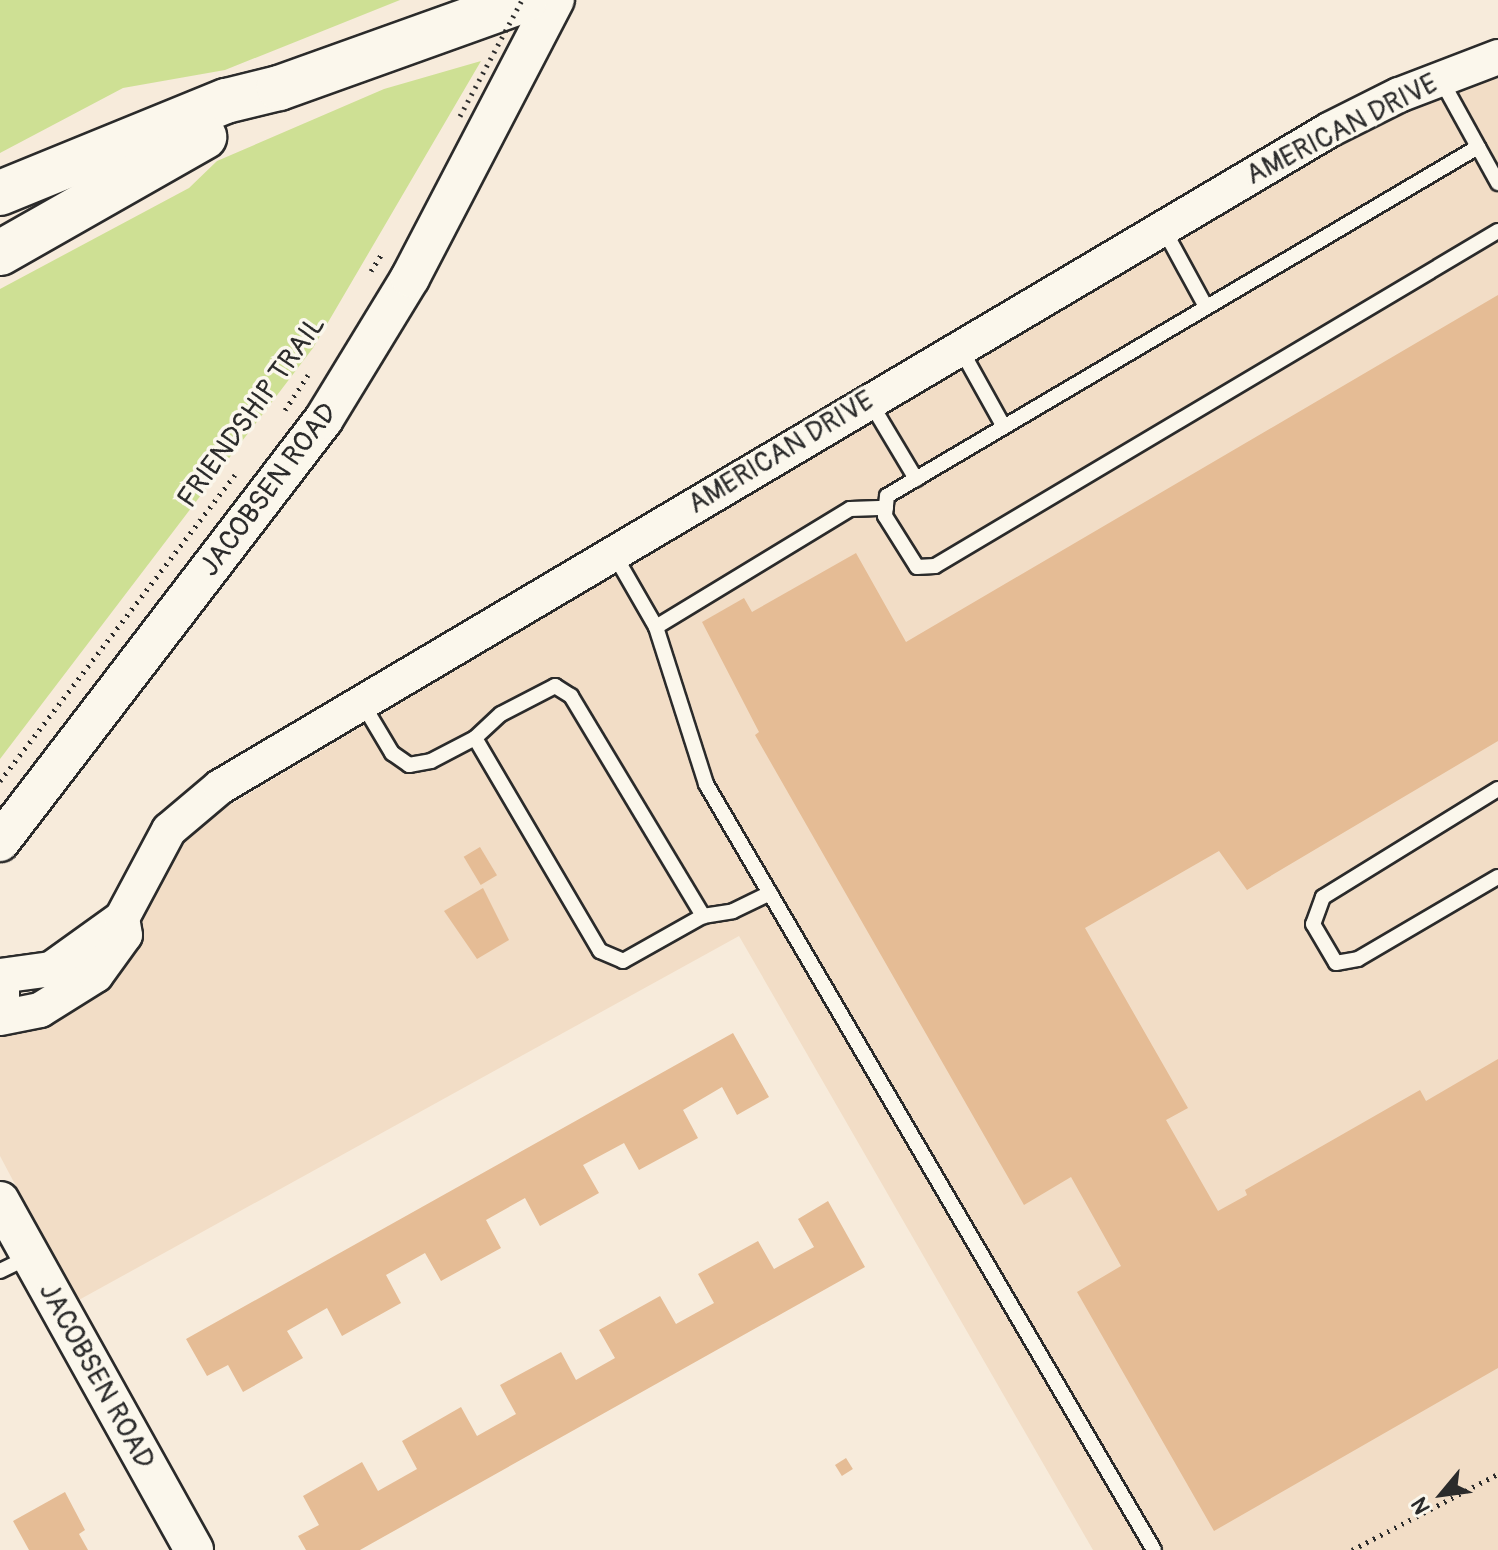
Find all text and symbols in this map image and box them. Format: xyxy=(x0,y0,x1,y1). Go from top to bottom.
street label: AMERICAN DRIVE xyxy=(1241,67,1443,193)
street label: FRIENDSHIP TRAIL xyxy=(171,309,333,515)
street label: AMERICAN DRIVE xyxy=(682,384,880,522)
street label: JACOBSEN ROAD xyxy=(193,397,345,583)
street label: JACOBSEN ROAD xyxy=(31,1277,161,1475)
north arrow xyxy=(1402,1454,1482,1534)
text: N xyxy=(1405,1492,1437,1519)

